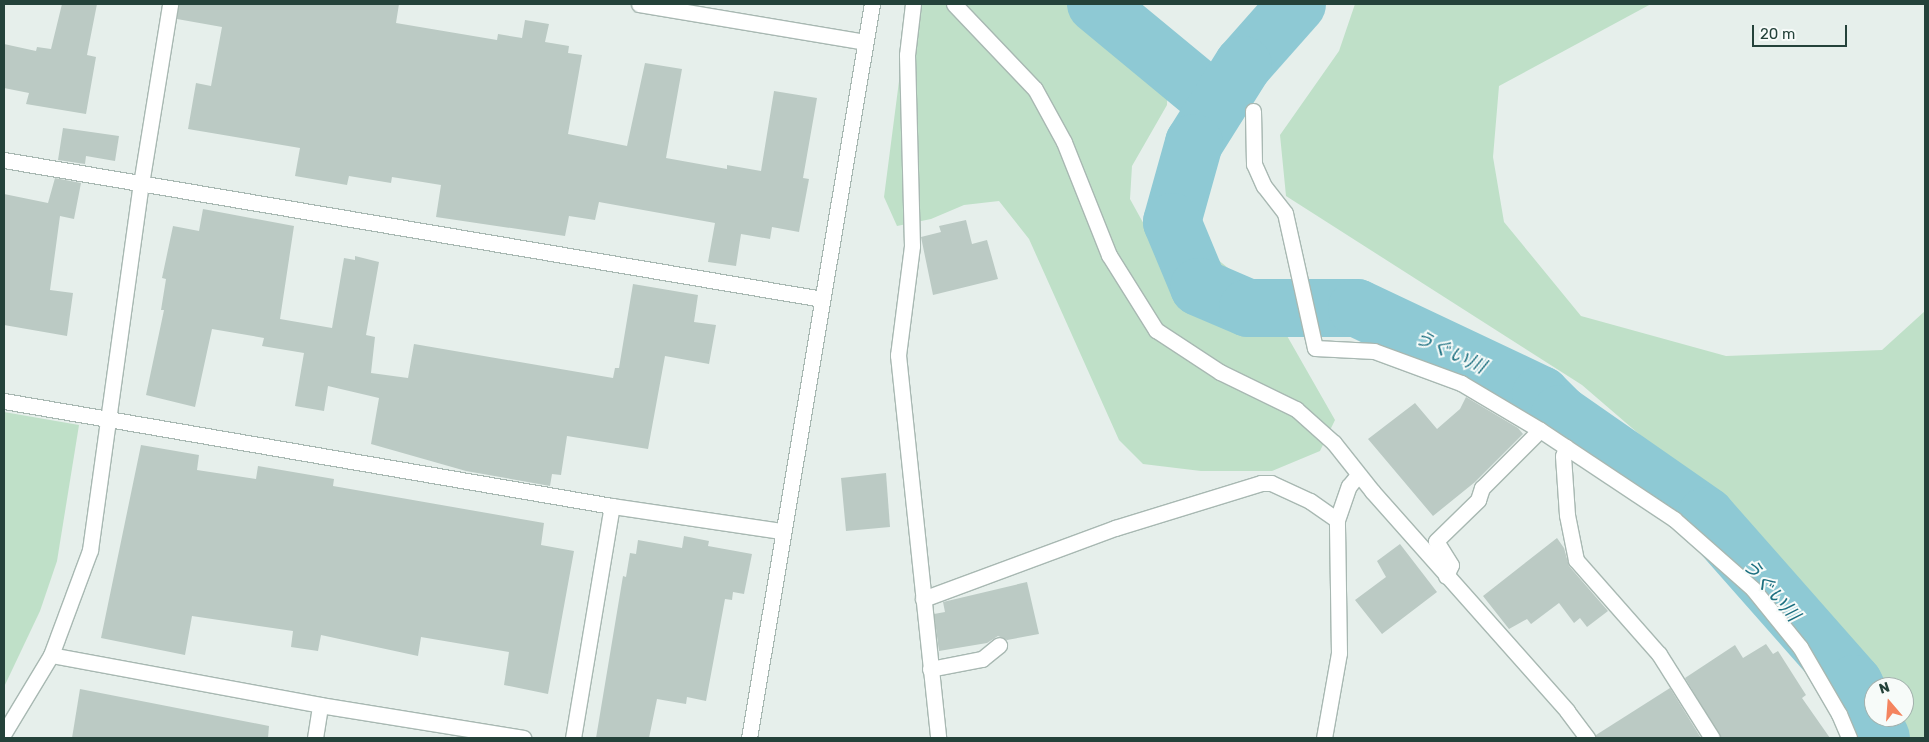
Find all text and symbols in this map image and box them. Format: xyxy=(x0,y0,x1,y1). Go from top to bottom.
scale bar xyxy=(1754,15,1849,47)
text: 20 m xyxy=(1760,25,1795,43)
water label: うぐい川 xyxy=(1411,326,1489,378)
water label: うぐい川 xyxy=(1737,554,1805,626)
north arrow xyxy=(1864,677,1914,727)
text: N xyxy=(1877,679,1892,698)

